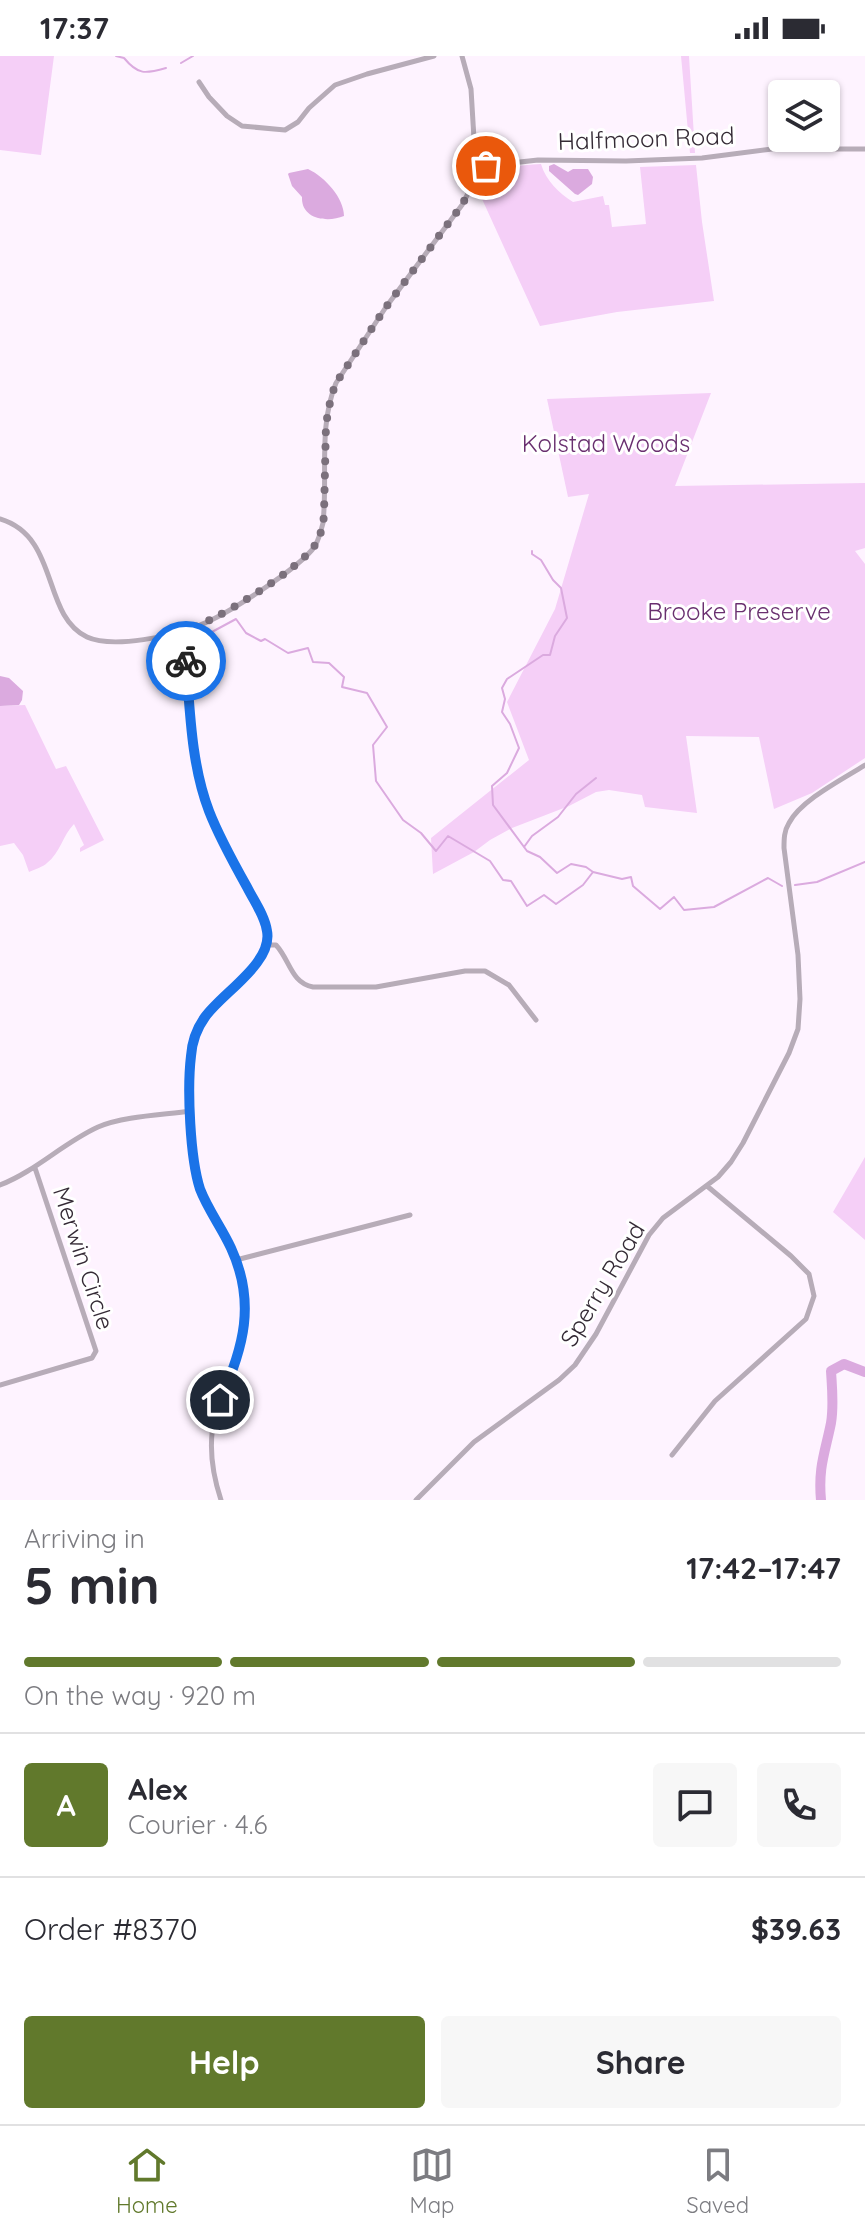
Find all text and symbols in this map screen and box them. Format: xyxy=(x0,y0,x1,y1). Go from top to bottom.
text: 17:37 xyxy=(40,9,109,47)
map controls xyxy=(768,80,840,152)
button: layers xyxy=(768,80,840,152)
street label: Halfmoon Road xyxy=(557,120,735,156)
pin xyxy=(452,132,520,200)
icon: bag xyxy=(464,144,508,188)
park label: Kolstad Woods xyxy=(522,428,690,458)
park label: Brooke Preserve xyxy=(647,596,831,626)
courier xyxy=(146,621,226,701)
icon: bike xyxy=(164,639,208,683)
street label: Merwin Circle xyxy=(47,1183,121,1333)
street label: Sperry Road xyxy=(553,1216,651,1352)
pin xyxy=(186,1366,254,1434)
icon: home xyxy=(198,1378,242,1422)
text: Arriving in xyxy=(24,1522,145,1555)
text: 17:42–17:47 xyxy=(686,1549,841,1587)
text: 5 min xyxy=(24,1552,160,1617)
text: On the way · 920 m xyxy=(24,1679,256,1712)
button: chat xyxy=(653,1763,737,1847)
button: phone xyxy=(757,1763,841,1847)
text: Alex xyxy=(128,1770,187,1808)
text: A xyxy=(56,1786,76,1824)
text: Courier · 4.6 xyxy=(128,1808,267,1841)
text: Order #8370 xyxy=(24,1910,198,1948)
text: $39.63 xyxy=(751,1910,841,1948)
button: Help xyxy=(24,2016,425,2108)
button: Share xyxy=(441,2016,841,2108)
tab: Home xyxy=(116,2143,178,2219)
tab: Map xyxy=(410,2143,454,2219)
tab: Saved xyxy=(686,2143,749,2219)

